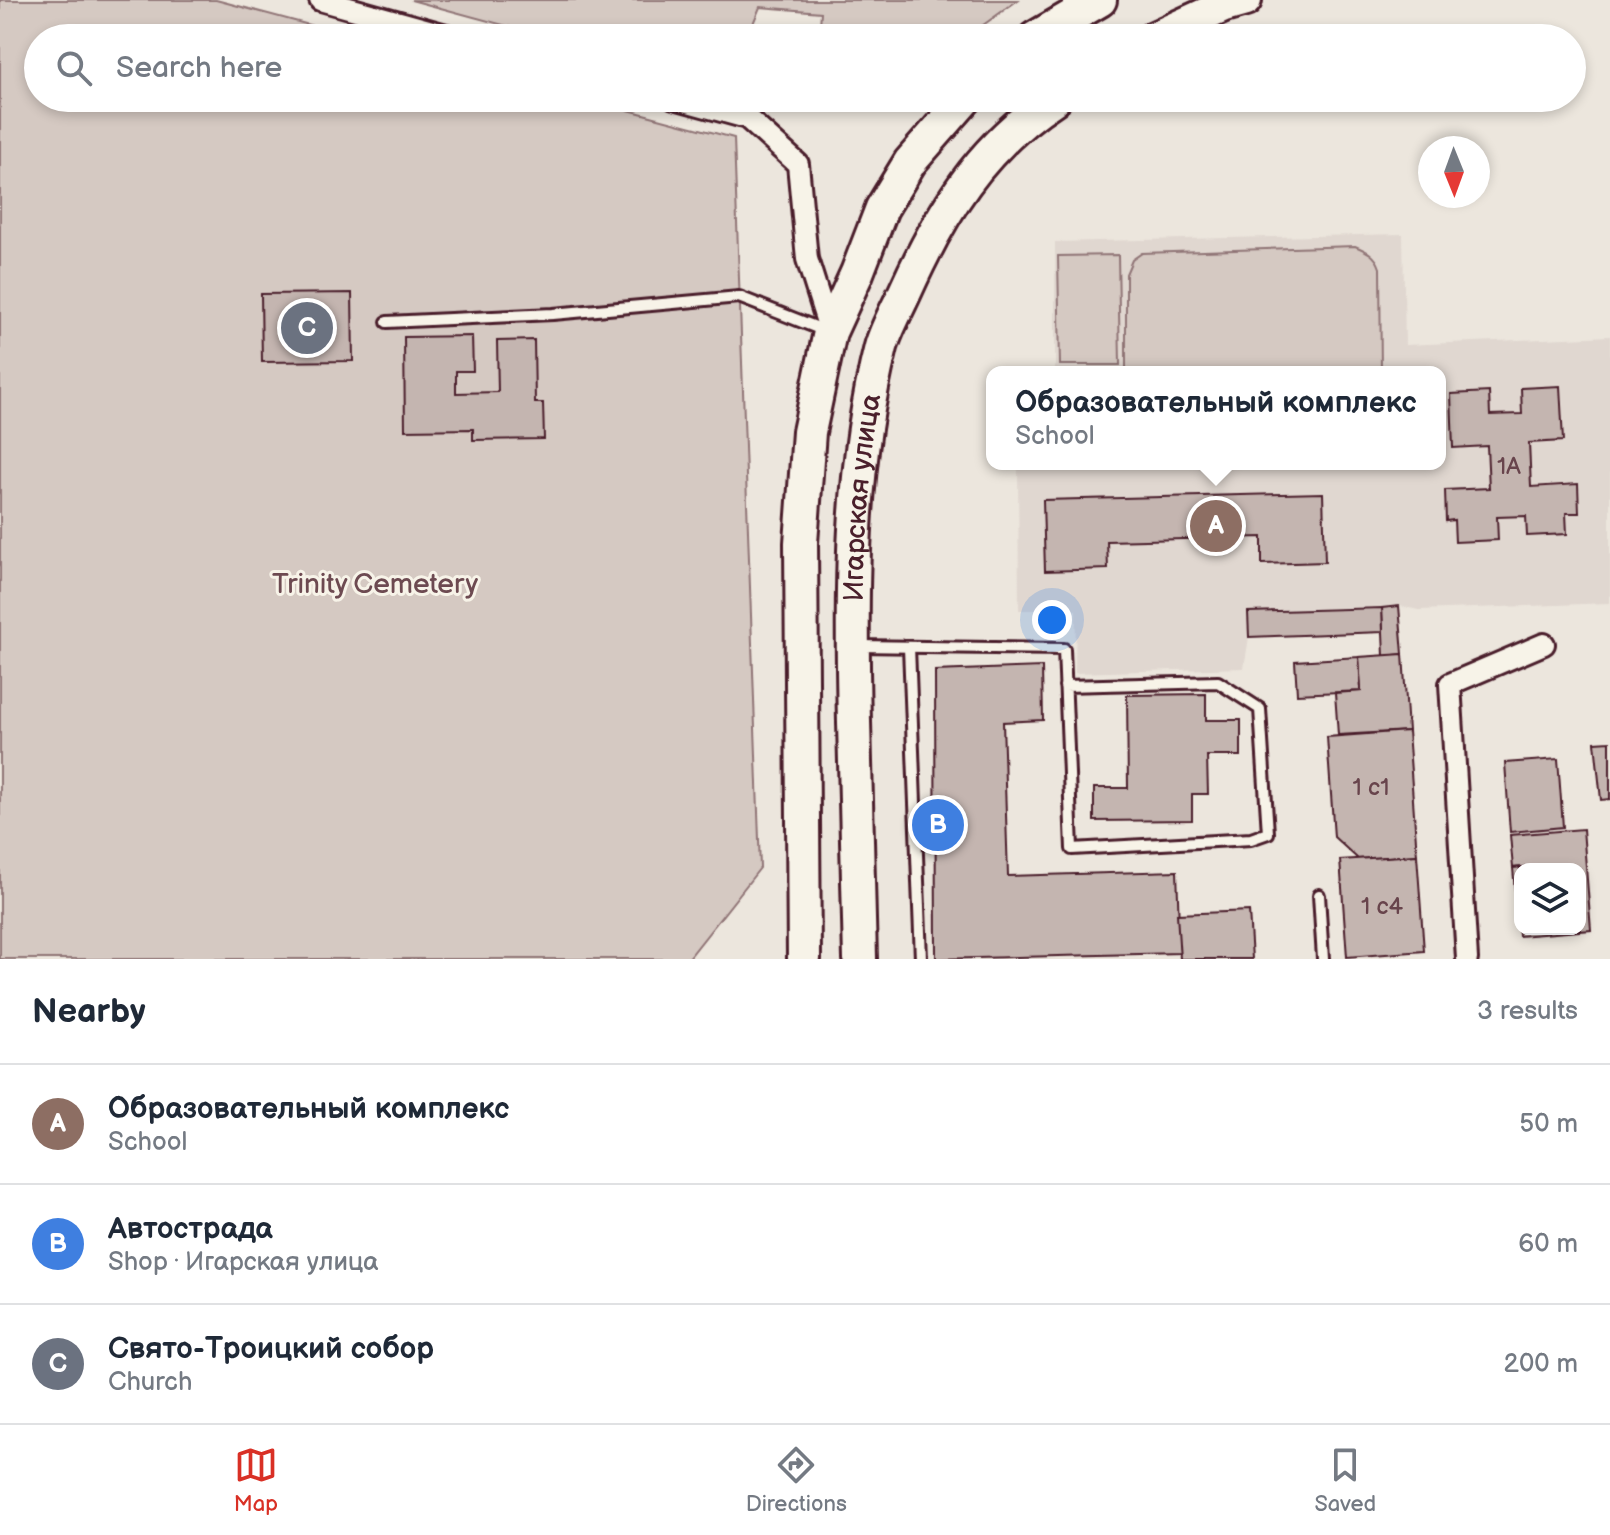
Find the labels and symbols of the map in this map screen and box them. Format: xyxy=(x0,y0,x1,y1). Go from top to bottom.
north arrow xyxy=(1418,136,1490,208)
pin: C xyxy=(281,298,333,358)
street label: Игарская улица xyxy=(838,391,888,602)
house number: 1А xyxy=(1497,452,1521,481)
pin: A xyxy=(1190,496,1242,556)
park label: Trinity Cemetery xyxy=(272,568,478,601)
your location xyxy=(1032,600,1072,640)
house number: 1 с1 xyxy=(1353,773,1389,802)
pin: B xyxy=(912,795,964,855)
house number: 1 с4 xyxy=(1361,892,1403,921)

